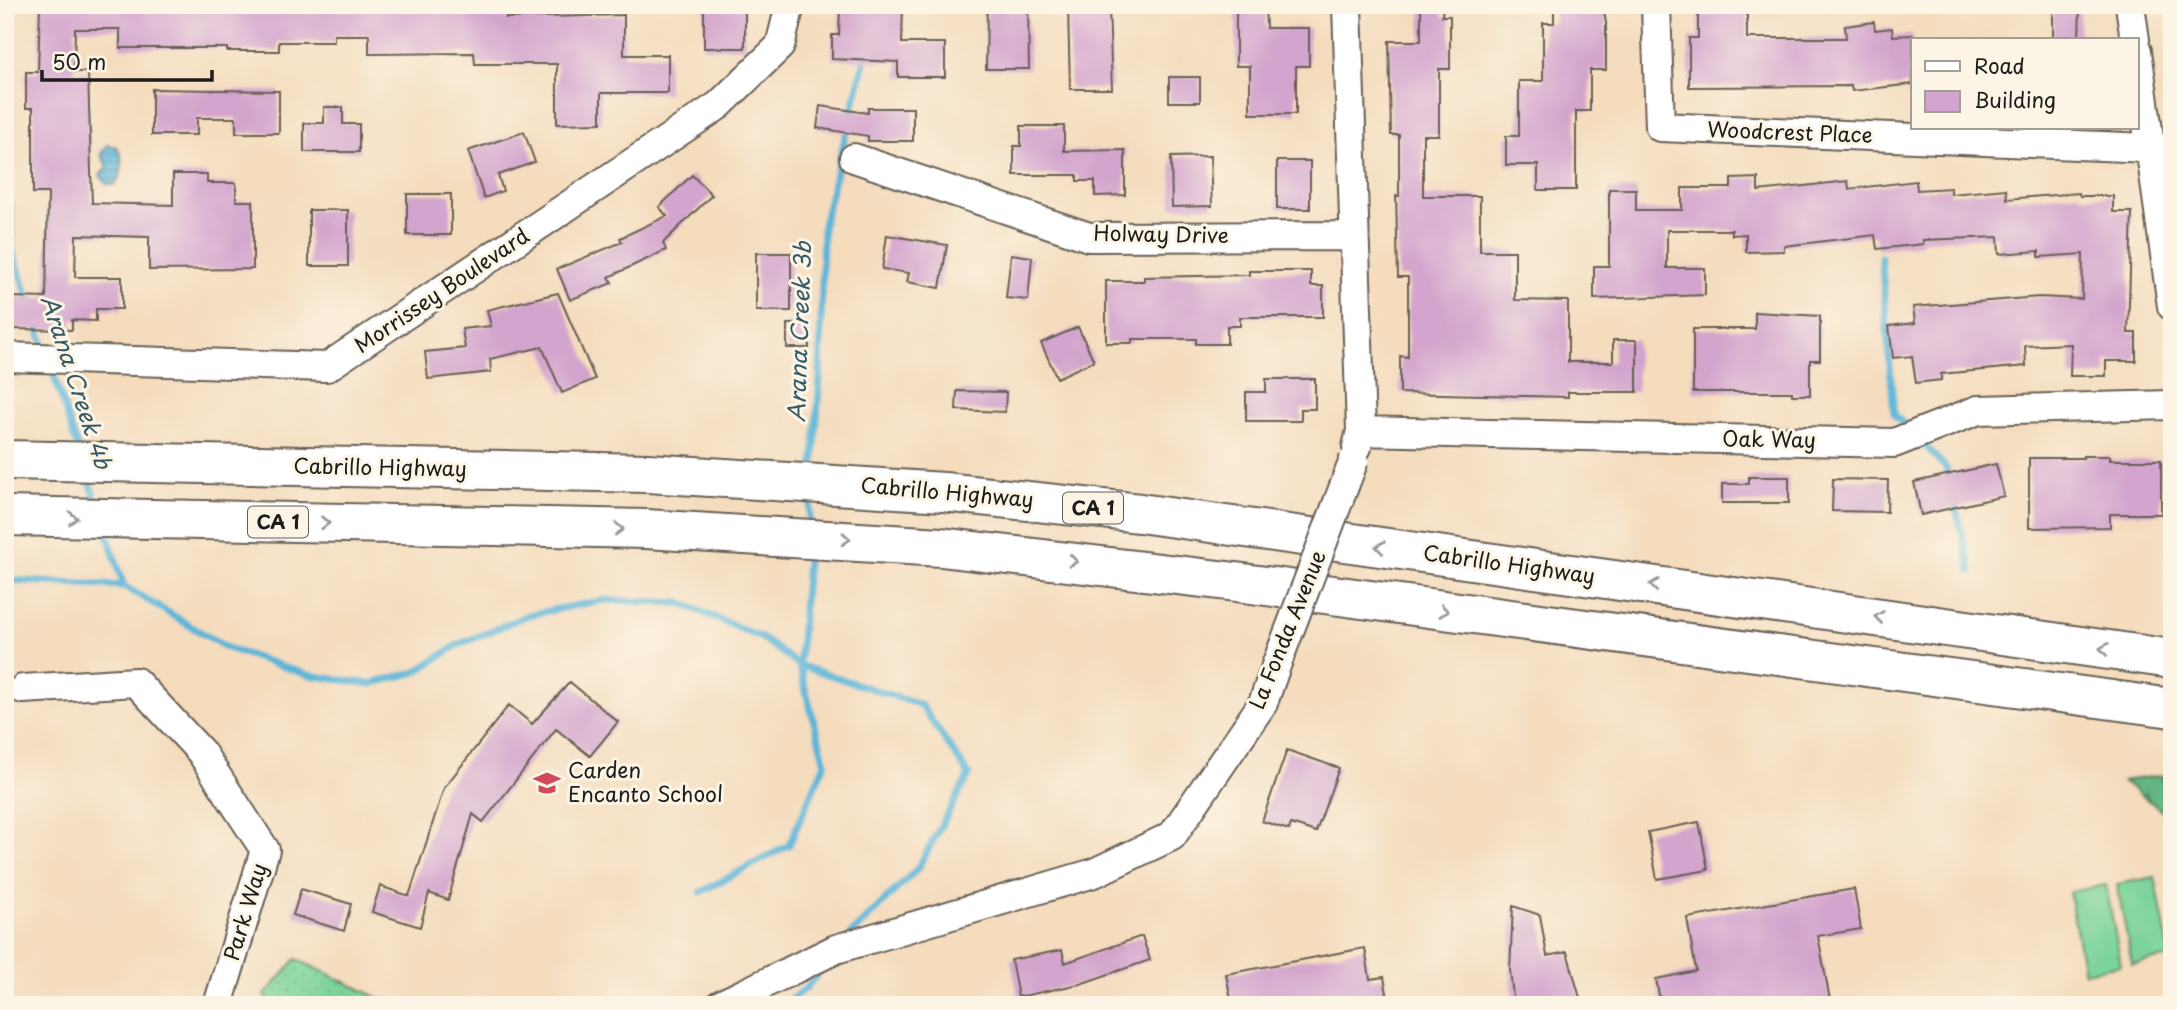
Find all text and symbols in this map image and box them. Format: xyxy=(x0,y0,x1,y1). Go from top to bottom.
scale bar xyxy=(42,38,212,82)
legend xyxy=(1911,38,2138,130)
text: 50 m xyxy=(52,45,106,77)
text: Road xyxy=(1974,49,2025,81)
text: Building xyxy=(1974,83,2056,115)
street label: Woodcrest Place xyxy=(1707,112,1873,150)
street label: Holway Drive xyxy=(1093,216,1229,250)
street label: Morrissey Boulevard xyxy=(347,219,535,360)
water label: Arana Creek 3b xyxy=(778,240,819,423)
water label: Arana Creek 4b xyxy=(33,290,122,474)
street label: Oak Way xyxy=(1722,421,1816,455)
street label: Cabrillo Highway xyxy=(293,448,467,484)
street label: Cabrillo Highway xyxy=(859,468,1035,514)
road number: CA 1 xyxy=(1063,492,1123,524)
road number: CA 1 xyxy=(248,506,308,538)
one-way arrow xyxy=(69,510,79,526)
one-way arrow xyxy=(320,515,331,530)
one-way arrow xyxy=(614,521,625,536)
one-way arrow xyxy=(841,531,852,546)
street label: Cabrillo Highway xyxy=(1421,535,1597,591)
one-way arrow xyxy=(1374,540,1386,555)
street label: La Fonda Avenue xyxy=(1240,545,1333,714)
one-way arrow xyxy=(1067,553,1078,568)
one-way arrow xyxy=(1648,578,1660,593)
one-way arrow xyxy=(1438,603,1450,618)
one-way arrow xyxy=(1873,610,1885,625)
one-way arrow xyxy=(2098,642,2110,657)
place label: Carden Encanto School xyxy=(568,753,723,809)
school or university icon: Carden Encanto School xyxy=(532,768,562,798)
street label: Park Way xyxy=(214,859,274,964)

